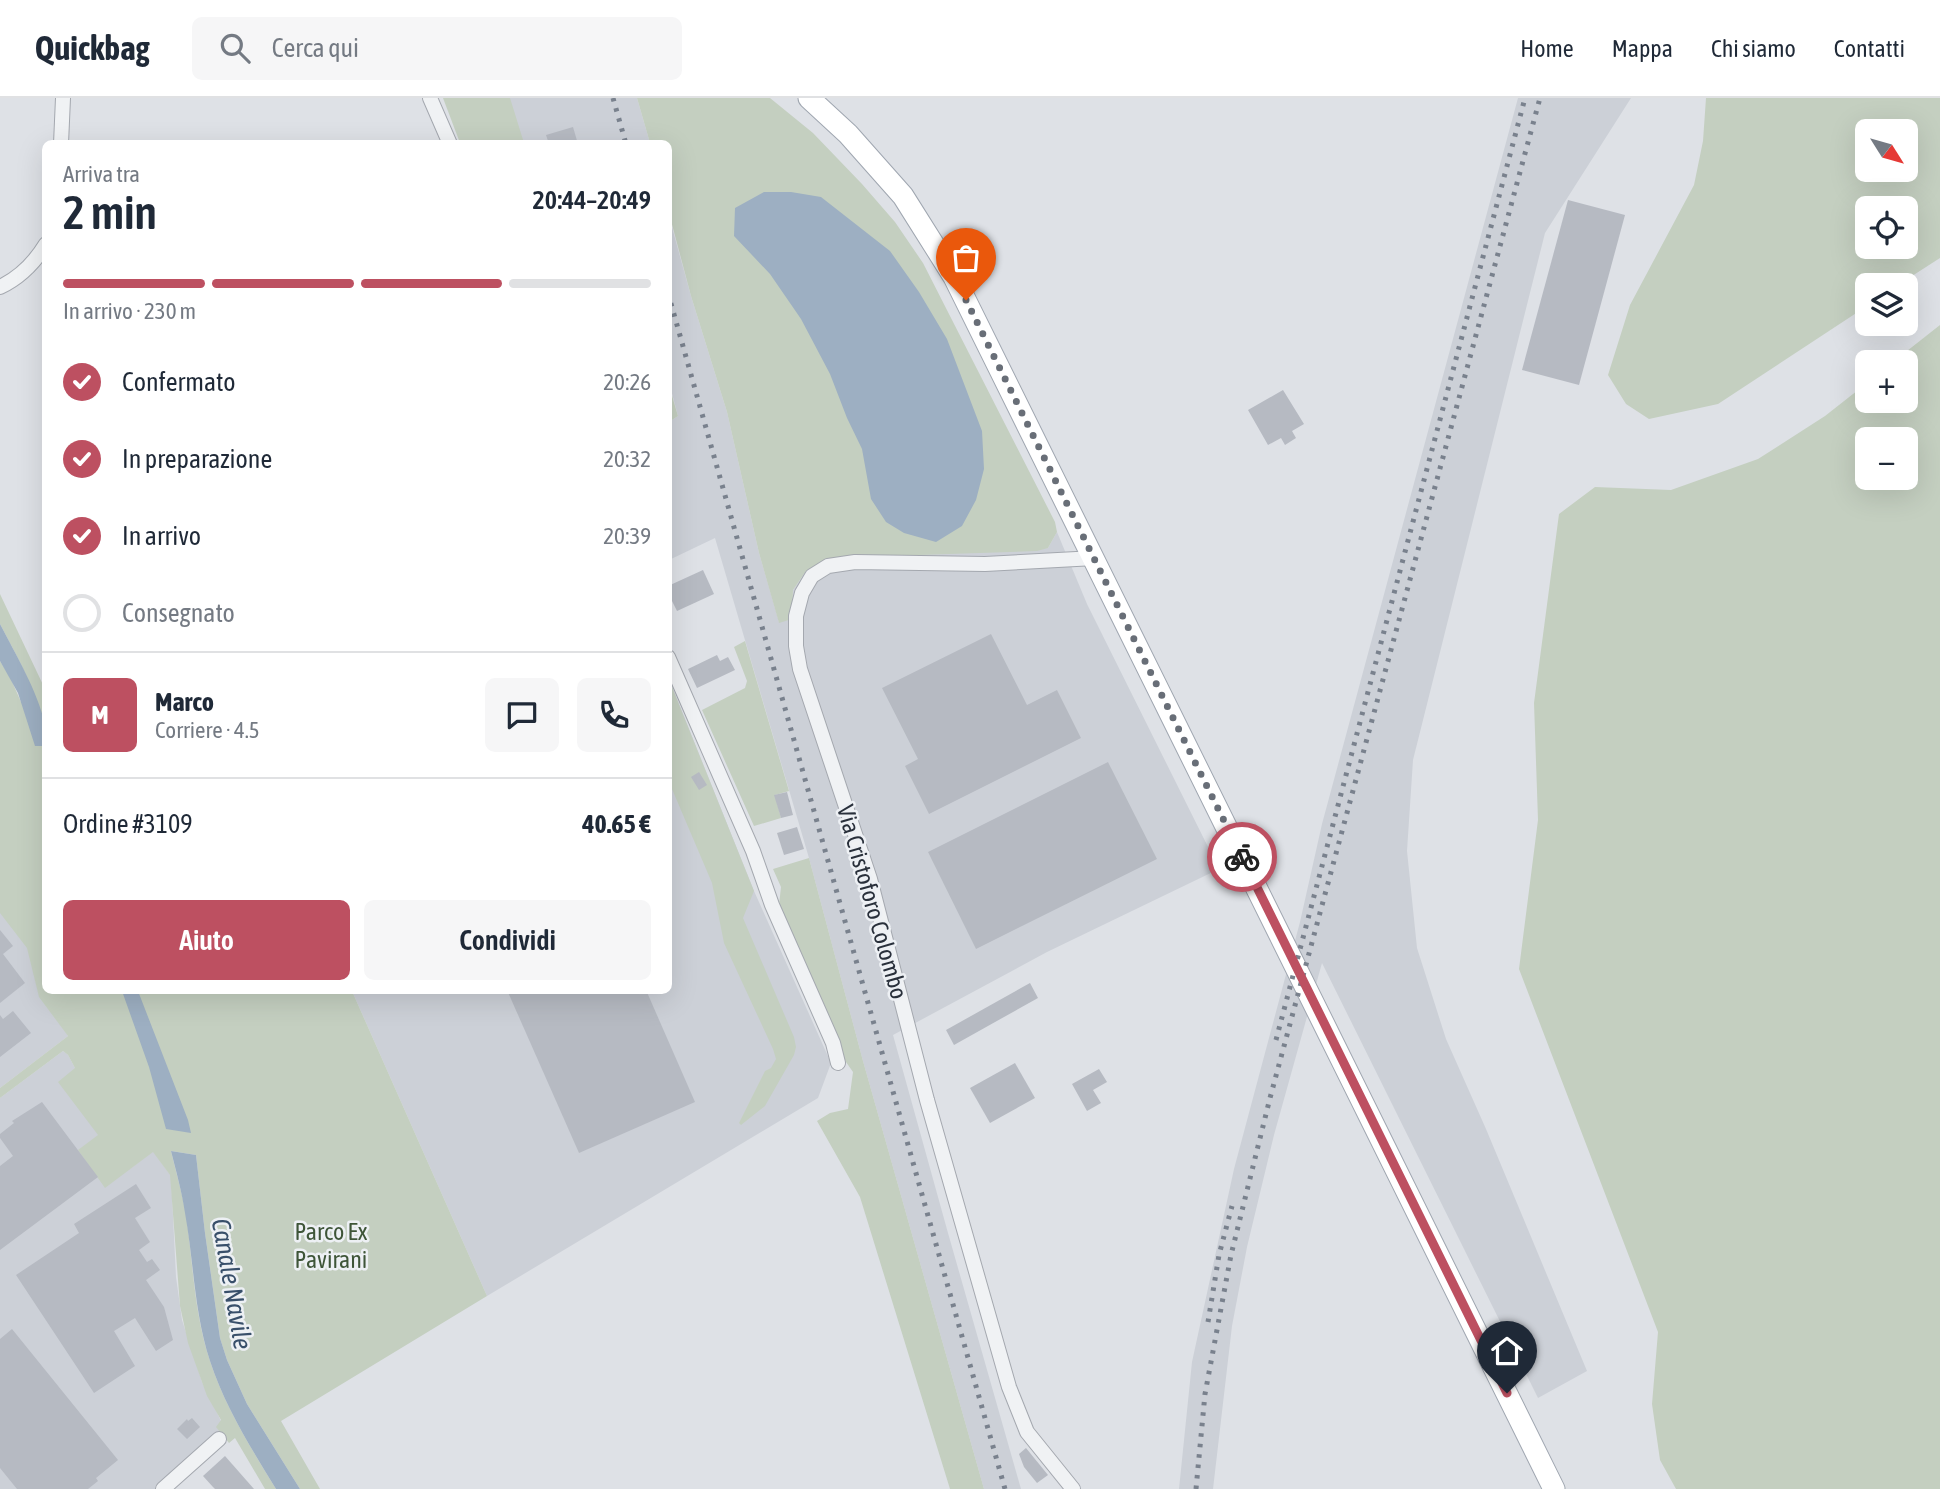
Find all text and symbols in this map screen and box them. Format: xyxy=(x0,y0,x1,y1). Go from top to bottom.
search box xyxy=(192,17,682,80)
text: Quickbag xyxy=(35,29,150,67)
icon: search xyxy=(216,29,254,67)
text: Cerca qui xyxy=(272,33,359,63)
text: Home xyxy=(1520,35,1574,62)
text: Mappa xyxy=(1612,35,1673,62)
text: Chi siamo xyxy=(1711,35,1796,62)
text: Contatti xyxy=(1834,35,1905,62)
north arrow xyxy=(1855,119,1918,182)
map controls xyxy=(1855,119,1918,490)
text: Arriva tra xyxy=(63,161,140,187)
text: 20:44–20:49 xyxy=(533,185,651,215)
text: 2 min xyxy=(63,186,157,239)
button: locate xyxy=(1855,196,1918,259)
pin xyxy=(936,228,996,300)
icon: bag xyxy=(947,239,985,277)
button: layers xyxy=(1855,273,1918,336)
text: In arrivo · 230 m xyxy=(63,298,196,324)
button: + xyxy=(1855,350,1918,413)
icon: check xyxy=(63,363,101,401)
text: Confermato xyxy=(122,367,235,397)
text: 20:26 xyxy=(603,369,651,395)
button: − xyxy=(1855,427,1918,490)
icon: check xyxy=(63,440,101,478)
text: In preparazione xyxy=(122,444,272,474)
text: 20:32 xyxy=(603,446,651,472)
icon: check xyxy=(63,517,101,555)
text: In arrivo xyxy=(122,521,201,551)
text: 20:39 xyxy=(603,523,651,549)
text: Consegnato xyxy=(122,598,235,628)
button: chat xyxy=(485,678,559,752)
button: phone xyxy=(577,678,651,752)
text: Marco xyxy=(155,687,214,717)
text: M xyxy=(91,700,109,730)
text: Corriere · 4.5 xyxy=(155,717,260,743)
street label: Via Cristoforo Colombo xyxy=(832,802,913,1002)
text: Ordine #3109 xyxy=(63,809,192,839)
text: 40.65 € xyxy=(582,809,651,839)
courier xyxy=(1207,822,1277,892)
icon: bike xyxy=(1223,838,1261,876)
button: Aiuto xyxy=(63,900,350,980)
button: Condividi xyxy=(364,900,651,980)
water label: Canale Navile xyxy=(206,1216,258,1352)
park label: Parco Ex Pavirani xyxy=(295,1218,368,1273)
pin xyxy=(1477,1321,1537,1393)
icon: home xyxy=(1488,1332,1526,1370)

